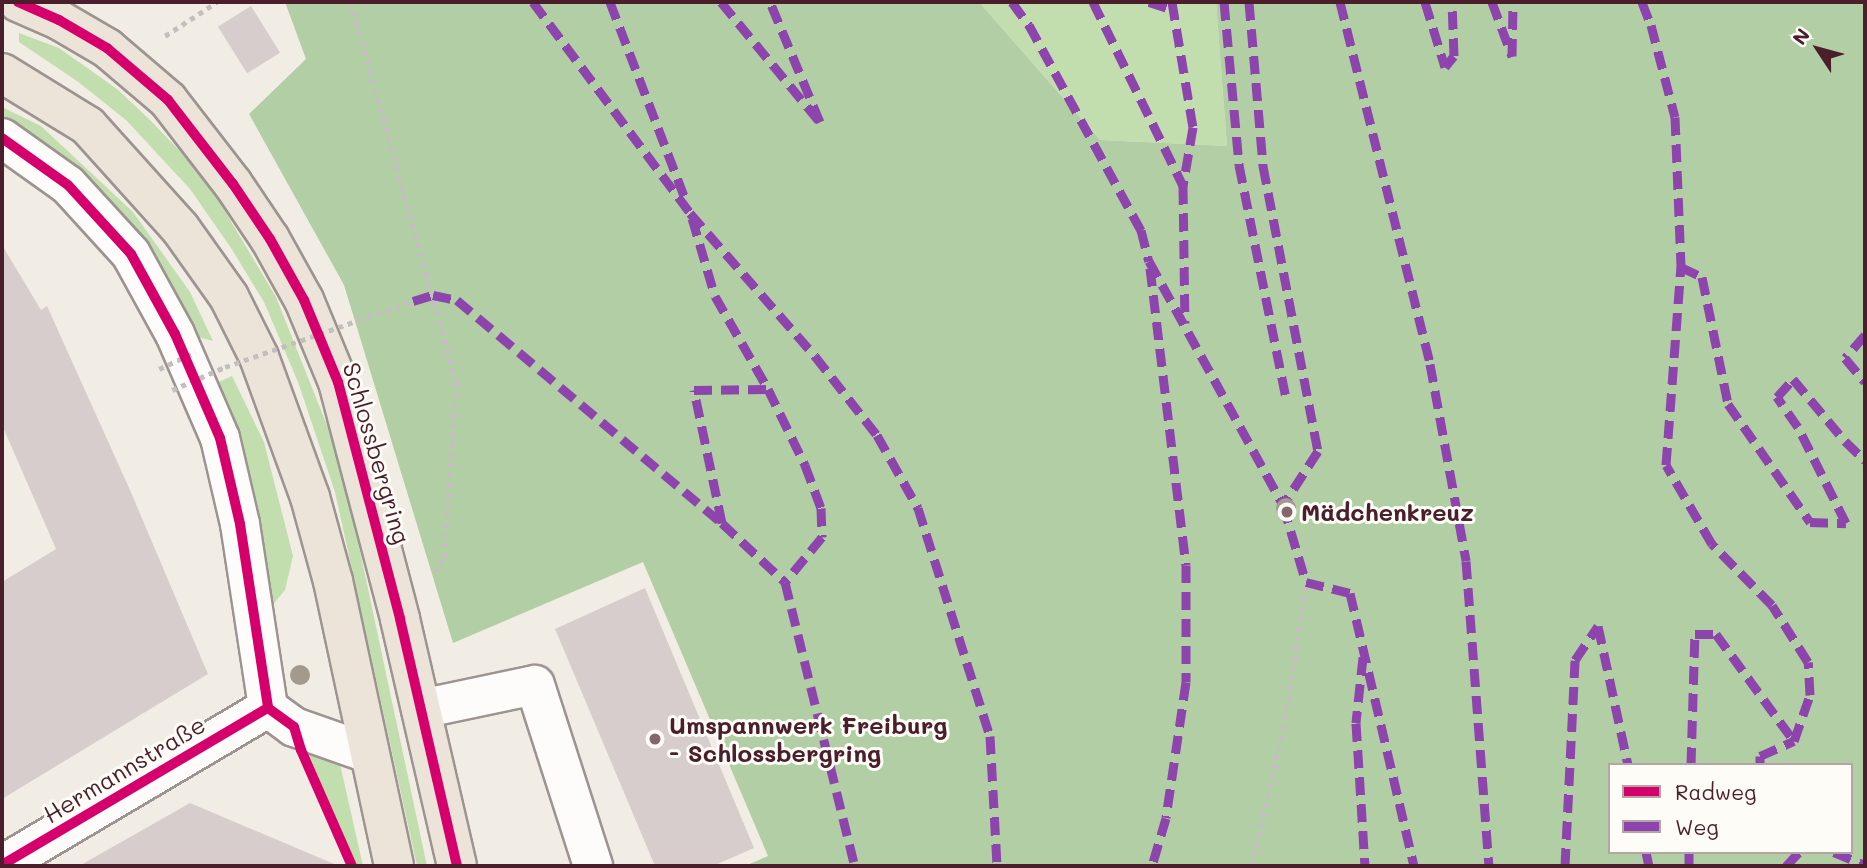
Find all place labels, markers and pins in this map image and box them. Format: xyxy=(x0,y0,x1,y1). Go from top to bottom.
place label: Mädchenkreuz xyxy=(1301,498,1474,526)
marker: Mädchenkreuz xyxy=(1279,504,1295,520)
place label: Umspannwerk Freiburg - Schlossbergring xyxy=(669,711,947,767)
marker: Umspannwerk Freiburg - Schlossbergring xyxy=(647,731,663,747)

